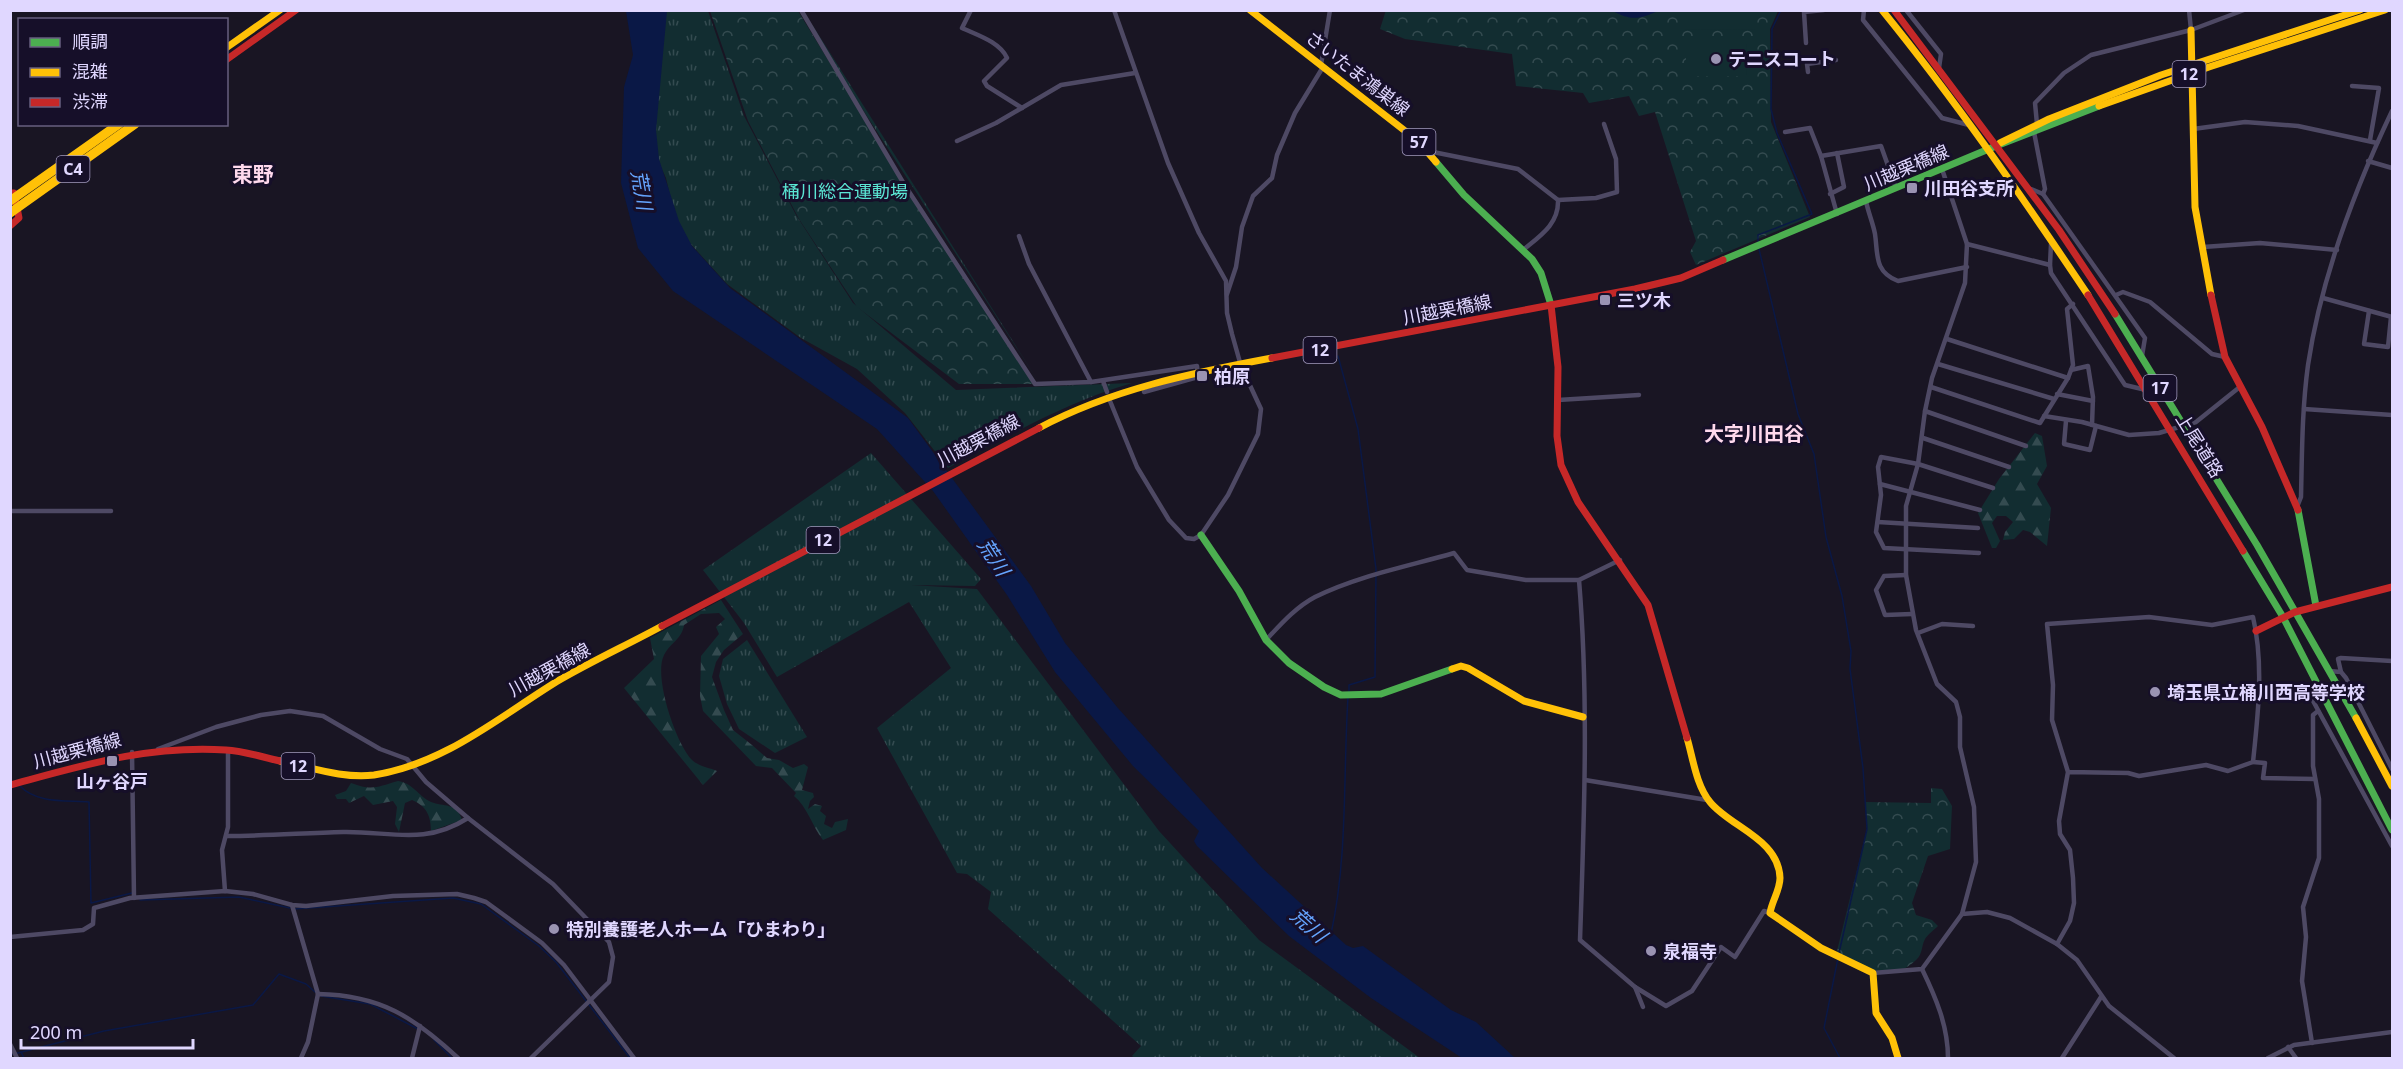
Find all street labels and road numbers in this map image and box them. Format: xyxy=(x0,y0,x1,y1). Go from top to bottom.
street label: さいたま鴻巣線 xyxy=(1301,25,1415,121)
road number: 12 xyxy=(2172,61,2206,87)
road number: 57 xyxy=(1402,129,1436,155)
street label: 川越栗橋線 xyxy=(1860,138,1952,196)
road number: C4 xyxy=(56,156,90,182)
street label: 川越栗橋線 xyxy=(1401,289,1493,329)
road number: 12 xyxy=(1304,337,1336,363)
road number: 17 xyxy=(2144,375,2176,401)
street label: 川越栗橋線 xyxy=(933,408,1023,472)
street label: 上尾道路 xyxy=(2171,408,2229,482)
road number: 12 xyxy=(806,527,840,553)
street label: 川越栗橋線 xyxy=(504,637,594,701)
street label: 川越栗橋線 xyxy=(30,727,124,773)
road number: 12 xyxy=(282,753,314,779)

